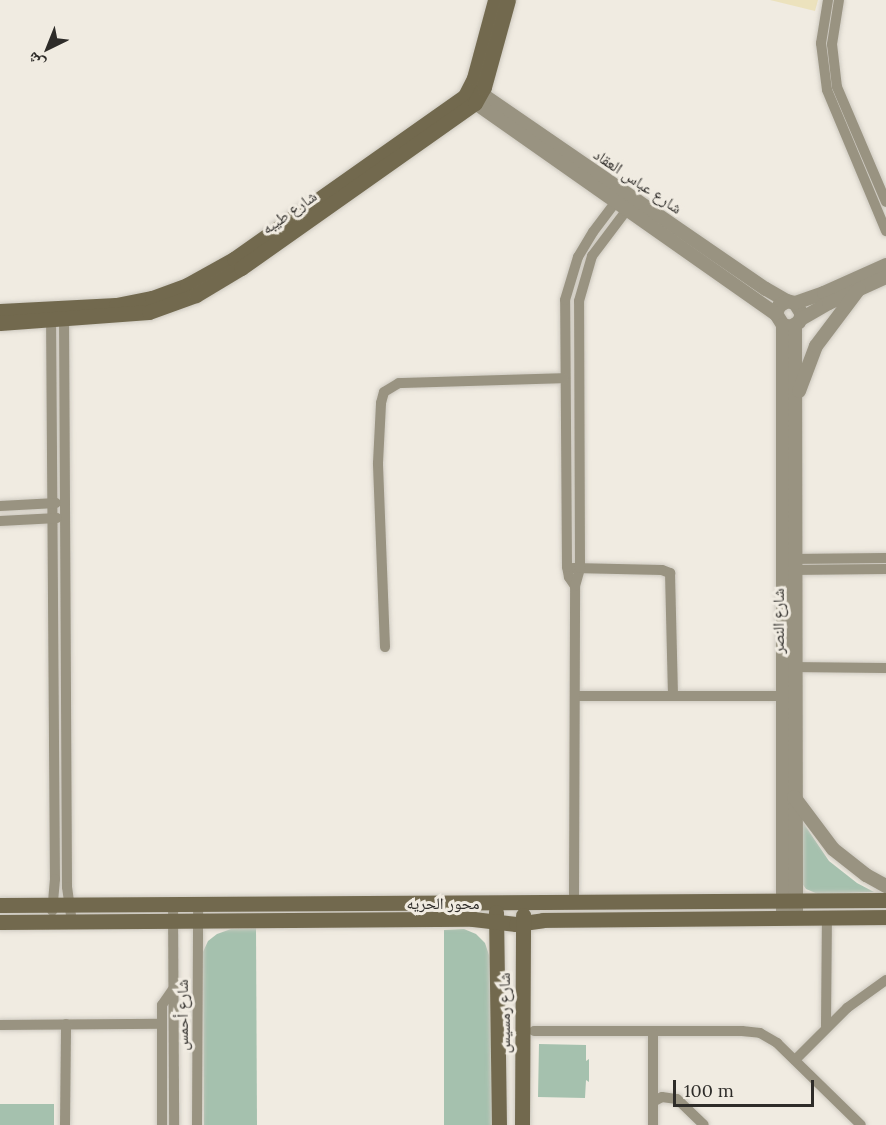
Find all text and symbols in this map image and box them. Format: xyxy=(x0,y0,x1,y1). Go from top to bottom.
north arrow xyxy=(18,18,78,78)
text: ش xyxy=(23,48,49,74)
street label: شارع عباس العقاد xyxy=(590,144,686,218)
street label: شارع طيبه xyxy=(258,186,320,238)
street label: شارع النصر xyxy=(768,588,788,654)
street label: محور الحريه xyxy=(407,893,479,913)
street label: شارع رمسيس xyxy=(494,973,514,1053)
street label: شارع أحمس xyxy=(172,979,192,1051)
scale bar xyxy=(676,1068,817,1106)
text: 100 m xyxy=(684,1079,734,1102)

